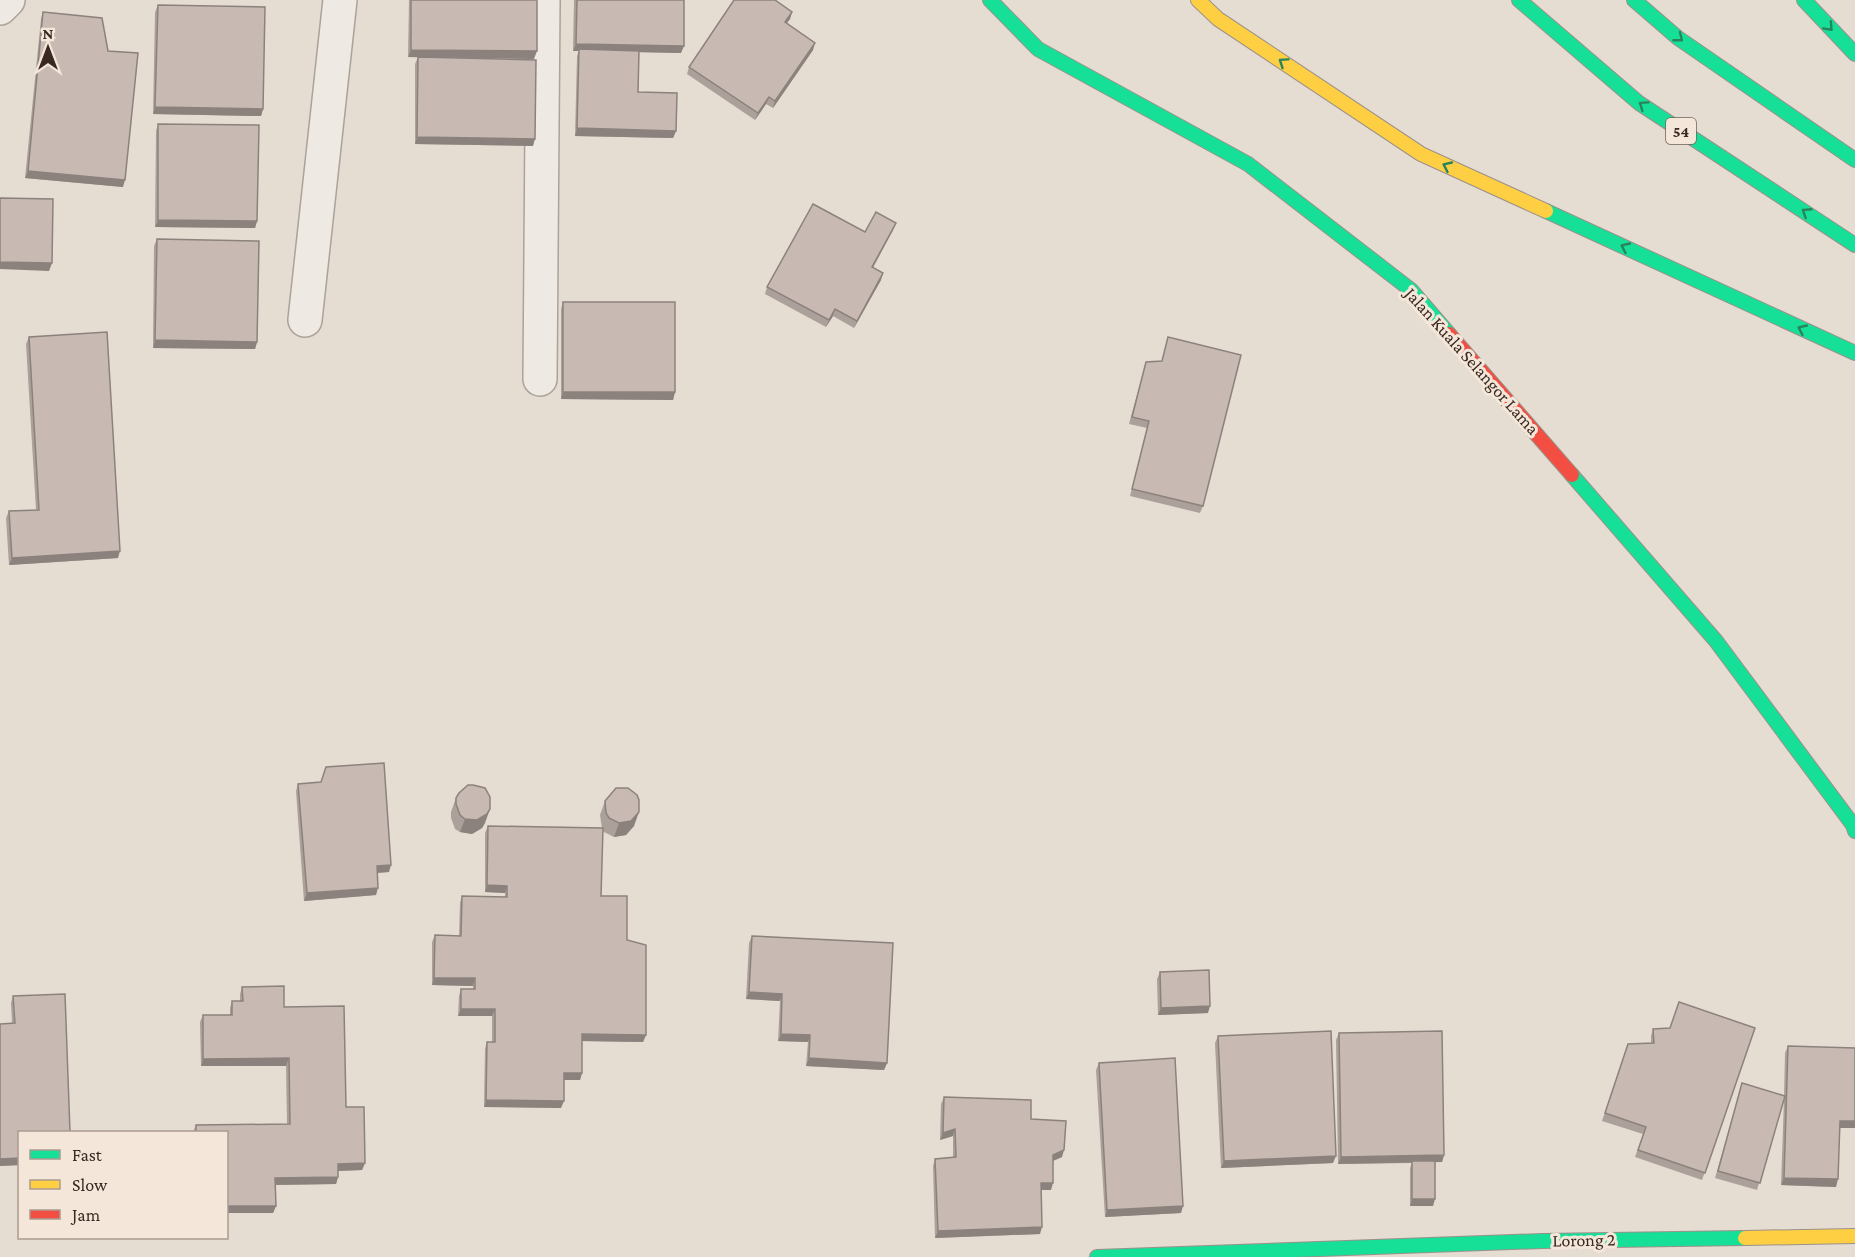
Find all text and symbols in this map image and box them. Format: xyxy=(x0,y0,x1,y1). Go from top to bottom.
north arrow xyxy=(18,18,78,78)
one-way arrow xyxy=(1822,20,1833,31)
text: N xyxy=(43,25,54,42)
one-way arrow xyxy=(1672,31,1683,42)
one-way arrow xyxy=(1279,58,1290,69)
one-way arrow xyxy=(1639,102,1650,113)
road number: 54 xyxy=(1666,118,1696,144)
one-way arrow xyxy=(1443,161,1454,173)
one-way arrow xyxy=(1802,208,1812,220)
one-way arrow xyxy=(1620,243,1631,255)
street label: Jalan Kuala Selangor Lama xyxy=(1399,282,1543,439)
one-way arrow xyxy=(1797,324,1808,336)
legend xyxy=(18,1131,228,1239)
text: Fast xyxy=(72,1145,103,1165)
text: Slow xyxy=(72,1175,108,1195)
text: Jam xyxy=(70,1205,101,1225)
street label: Lorong 2 xyxy=(1552,1229,1616,1251)

